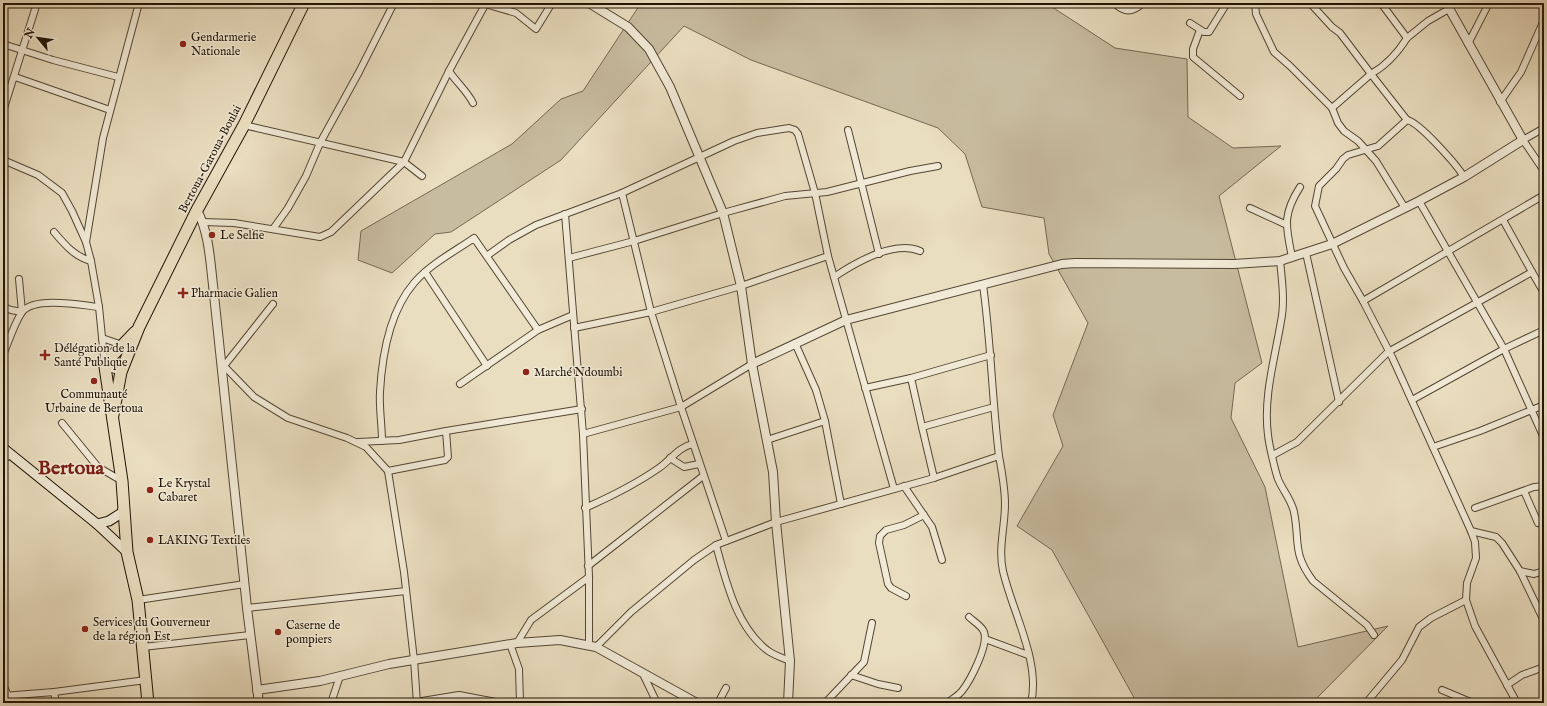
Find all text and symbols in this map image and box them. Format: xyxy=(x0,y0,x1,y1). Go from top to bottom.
north arrow xyxy=(18,18,58,58)
text: N xyxy=(21,26,39,42)
place label: Gendarmerie Nationale xyxy=(191,30,257,59)
marker: Gendarmerie Nationale xyxy=(178,39,188,49)
street label: Bertoua-Garoua-Boulai xyxy=(175,102,245,216)
place label: Le Selfie xyxy=(220,228,265,243)
marker: Le Selfie xyxy=(207,230,217,240)
place label: Pharmacie Galien xyxy=(191,286,278,301)
marker: Pharmacie Galien xyxy=(178,288,188,298)
place label: Délégation de la Santé Publique xyxy=(54,341,136,371)
marker: Délégation de la Santé Publique xyxy=(39,349,51,361)
place label: Marché Ndoumbi xyxy=(534,365,622,380)
marker: Marché Ndoumbi xyxy=(521,367,531,377)
marker: Communauté Urbaine de Bertoua xyxy=(89,376,99,386)
place label: Communauté Urbaine de Bertoua xyxy=(45,387,144,416)
district label: Bertoua xyxy=(38,456,104,481)
place label: Le Krystal Cabaret xyxy=(158,476,211,505)
marker: Le Krystal Cabaret xyxy=(145,485,155,495)
place label: LAKING Textiles xyxy=(158,533,250,548)
marker: LAKING Textiles xyxy=(145,535,155,545)
place label: Services du Gouverneur de la région Est xyxy=(93,615,211,644)
place label: Caserne de pompiers xyxy=(286,618,341,648)
marker: Services du Gouverneur de la région Est xyxy=(80,624,90,634)
marker: Caserne de pompiers xyxy=(273,627,283,637)

